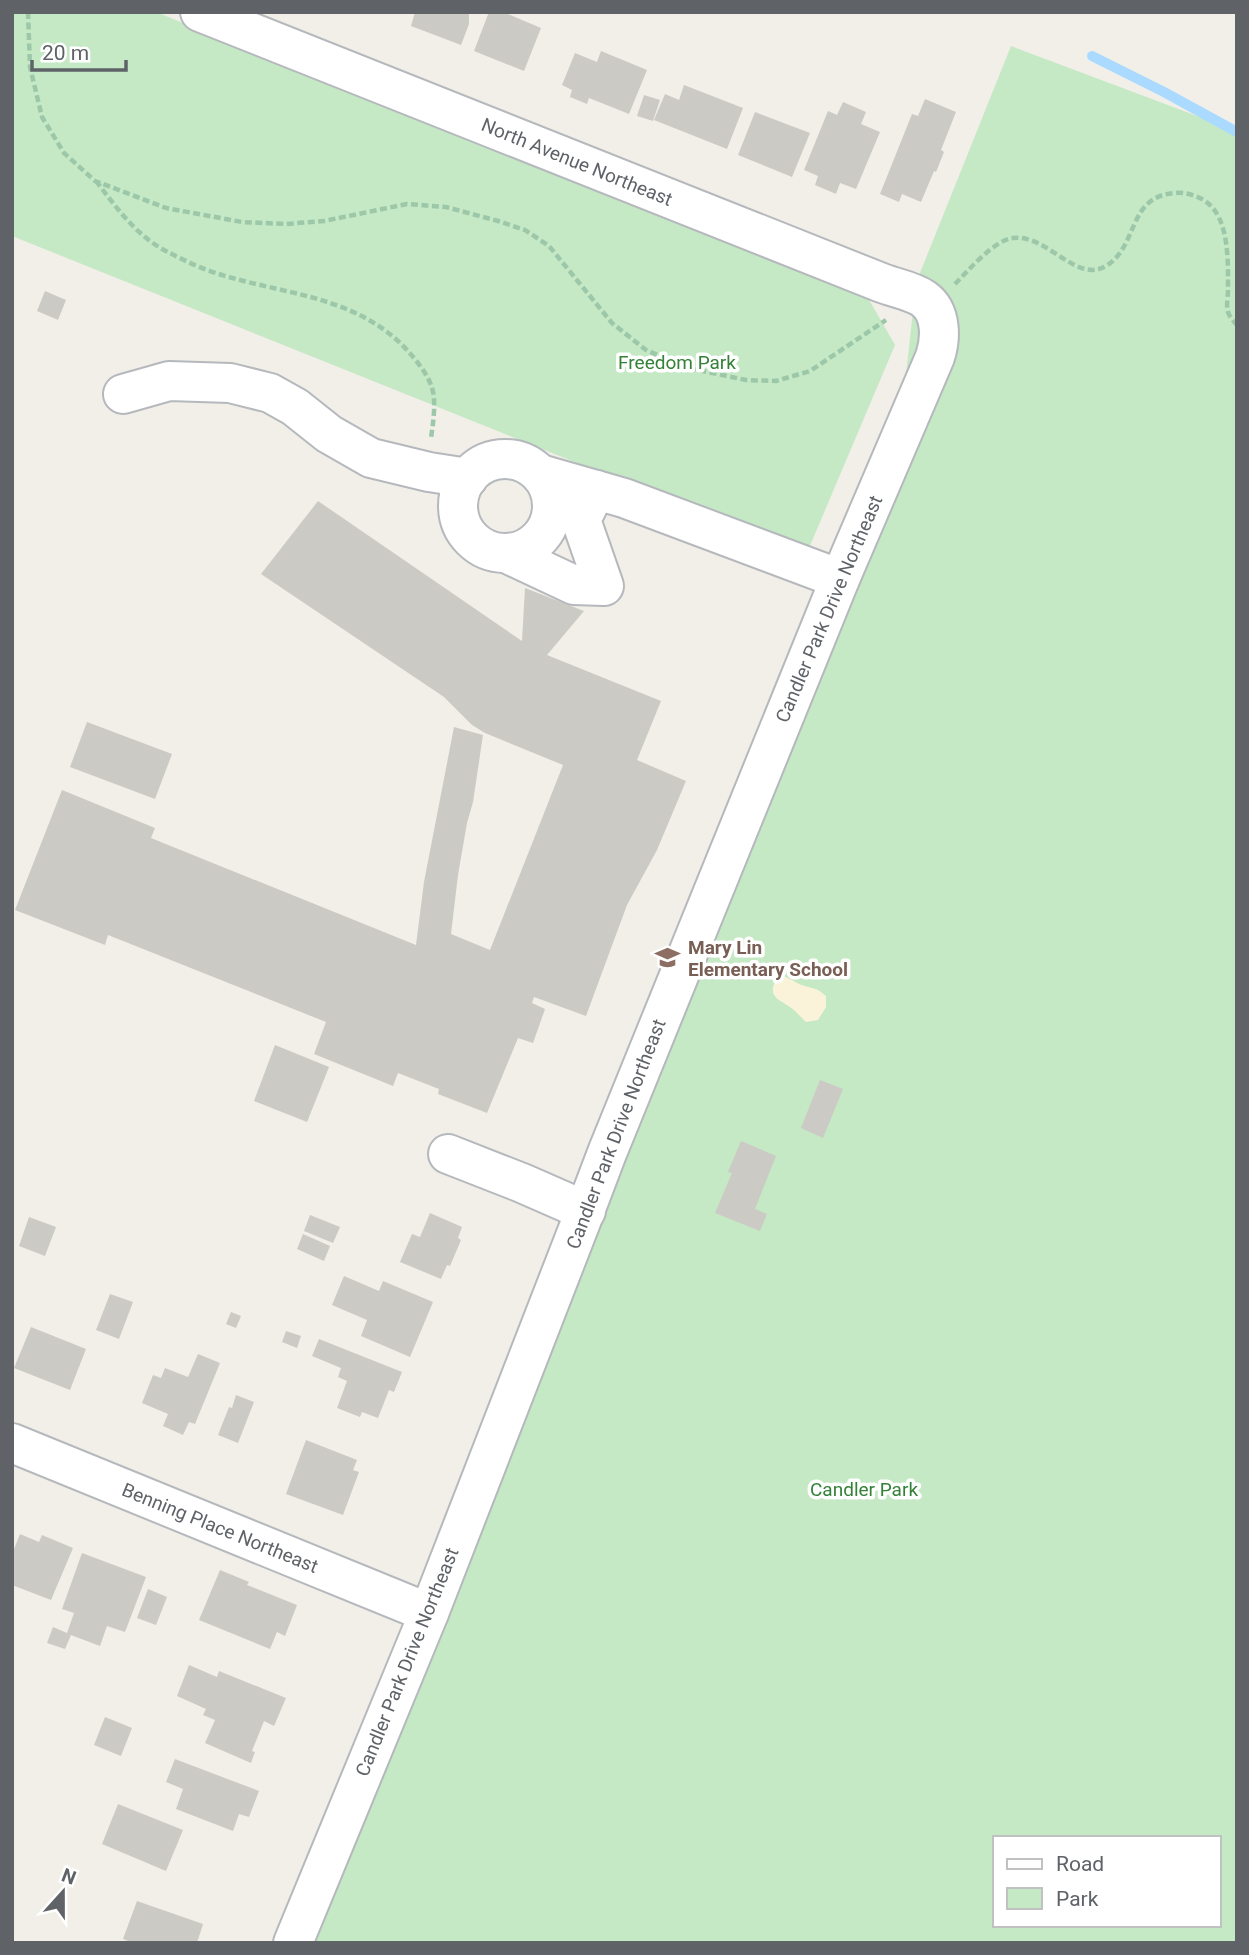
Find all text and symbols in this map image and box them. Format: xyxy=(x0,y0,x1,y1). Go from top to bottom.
scale bar xyxy=(32,28,126,72)
text: 20 m xyxy=(42,41,89,65)
street label: North Avenue Northeast xyxy=(478,113,676,211)
park label: Freedom Park xyxy=(618,351,736,374)
street label: Candler Park Drive Northeast xyxy=(771,492,887,726)
place label: Mary Lin Elementary School xyxy=(688,936,848,981)
school or university icon: Mary Lin Elementary School xyxy=(654,944,682,972)
street label: Candler Park Drive Northeast xyxy=(561,1016,671,1252)
street label: Benning Place Northeast xyxy=(119,1478,321,1578)
park label: Candler Park xyxy=(810,1478,918,1501)
street label: Candler Park Drive Northeast xyxy=(351,1544,463,1780)
legend xyxy=(993,1836,1221,1927)
text: Road xyxy=(1056,1852,1104,1876)
north arrow xyxy=(28,1857,98,1927)
text: N xyxy=(59,1863,79,1890)
text: Park xyxy=(1056,1887,1099,1911)

